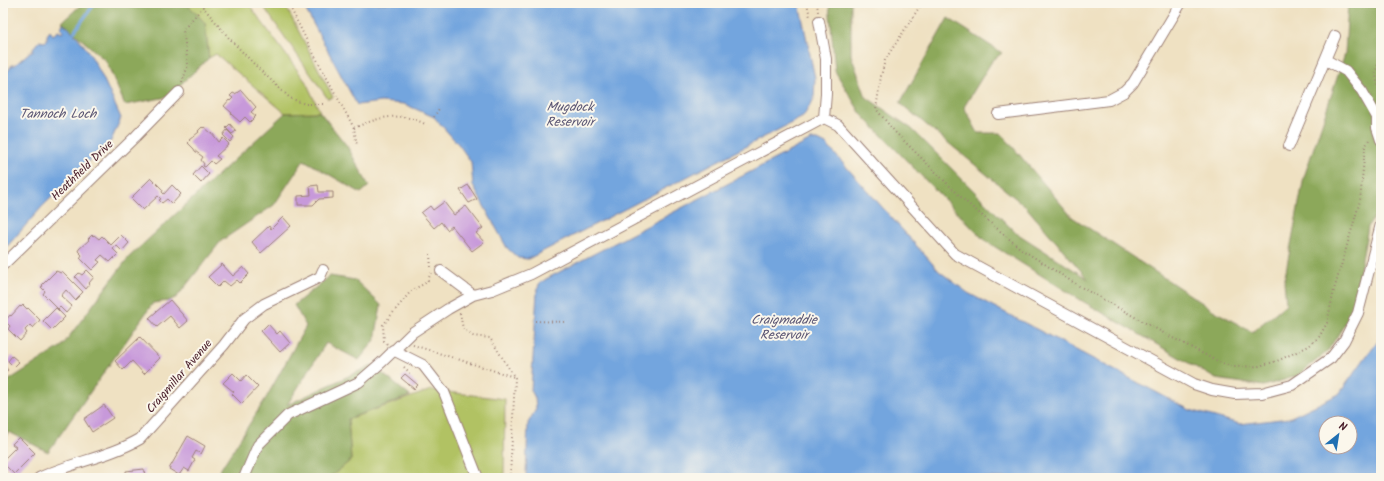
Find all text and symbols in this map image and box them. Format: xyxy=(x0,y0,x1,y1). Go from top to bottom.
water label: Mugdock Reservoir xyxy=(546,97,597,133)
water label: Tannoch Loch xyxy=(20,104,97,125)
street label: Heathfield Drive xyxy=(47,135,118,205)
water label: Craigmaddie Reservoir xyxy=(751,310,818,346)
street label: Craigmillar Avenue xyxy=(142,334,218,418)
north arrow xyxy=(1318,415,1358,455)
text: N xyxy=(1335,418,1350,437)

